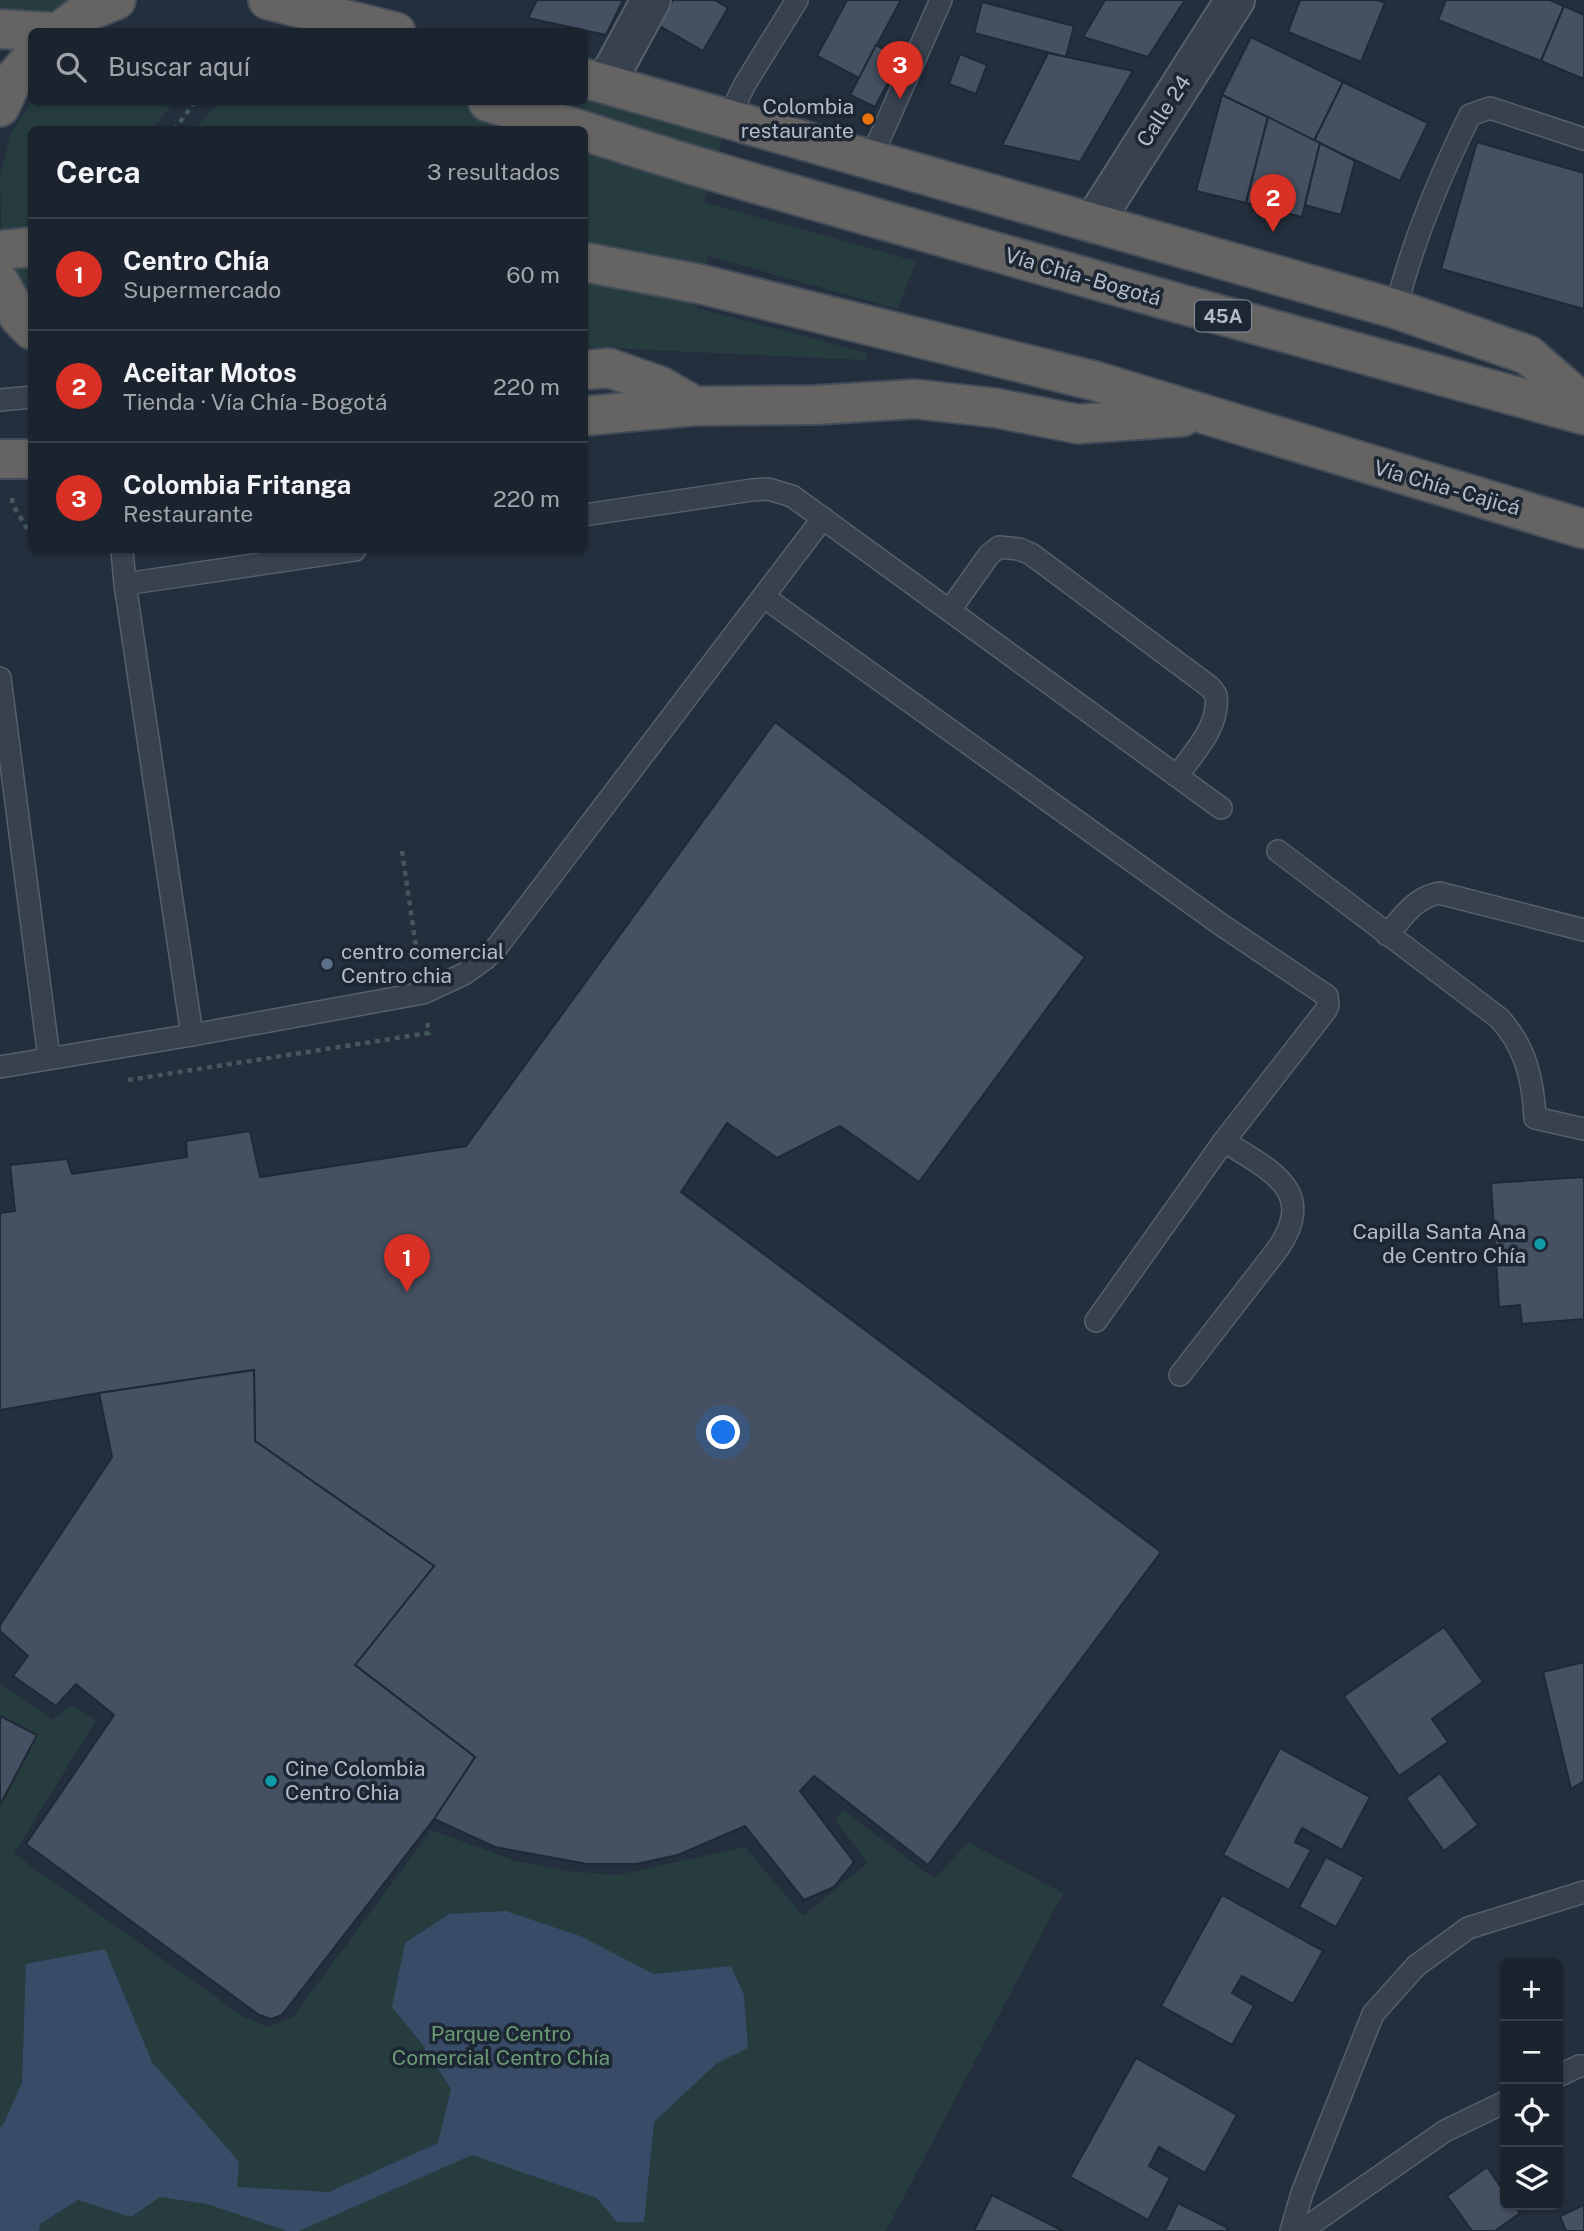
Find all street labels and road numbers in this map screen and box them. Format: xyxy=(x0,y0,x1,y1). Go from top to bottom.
street label: Calle 24 xyxy=(1131,70,1196,151)
street label: Vía Chía - Bogotá xyxy=(1002,242,1164,311)
road number: 45A xyxy=(1195,300,1251,332)
street label: Vía Chía - Cajicá xyxy=(1371,455,1523,520)

